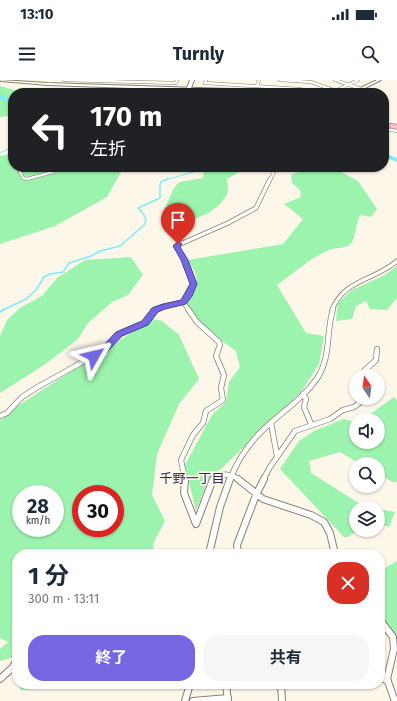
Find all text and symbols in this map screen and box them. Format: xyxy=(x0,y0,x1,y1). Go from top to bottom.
text: 13:10 xyxy=(20,5,54,23)
icon: menu xyxy=(16,43,38,65)
text: Turnly xyxy=(173,43,224,65)
icon: search xyxy=(359,43,381,65)
text: 170 m xyxy=(90,100,162,133)
icon: left xyxy=(24,104,76,156)
text: 左折 xyxy=(90,138,126,160)
pin xyxy=(161,203,195,244)
icon: arrive xyxy=(167,209,189,231)
position arrow xyxy=(73,335,115,377)
north arrow xyxy=(349,369,385,405)
map controls xyxy=(349,369,385,537)
button: sound xyxy=(349,413,385,449)
button: search xyxy=(349,457,385,493)
district label: 千野一丁目 xyxy=(159,471,225,486)
speed limit sign: 30 xyxy=(72,485,124,537)
text: 28 xyxy=(27,494,49,518)
button: layers xyxy=(349,501,385,537)
text: km/h xyxy=(26,515,50,527)
text: 1 分 xyxy=(28,562,69,590)
button: close xyxy=(327,562,369,604)
text: 300 m · 13:11 xyxy=(28,591,99,606)
button: 終了 xyxy=(28,635,195,681)
button: 共有 xyxy=(203,635,369,681)

